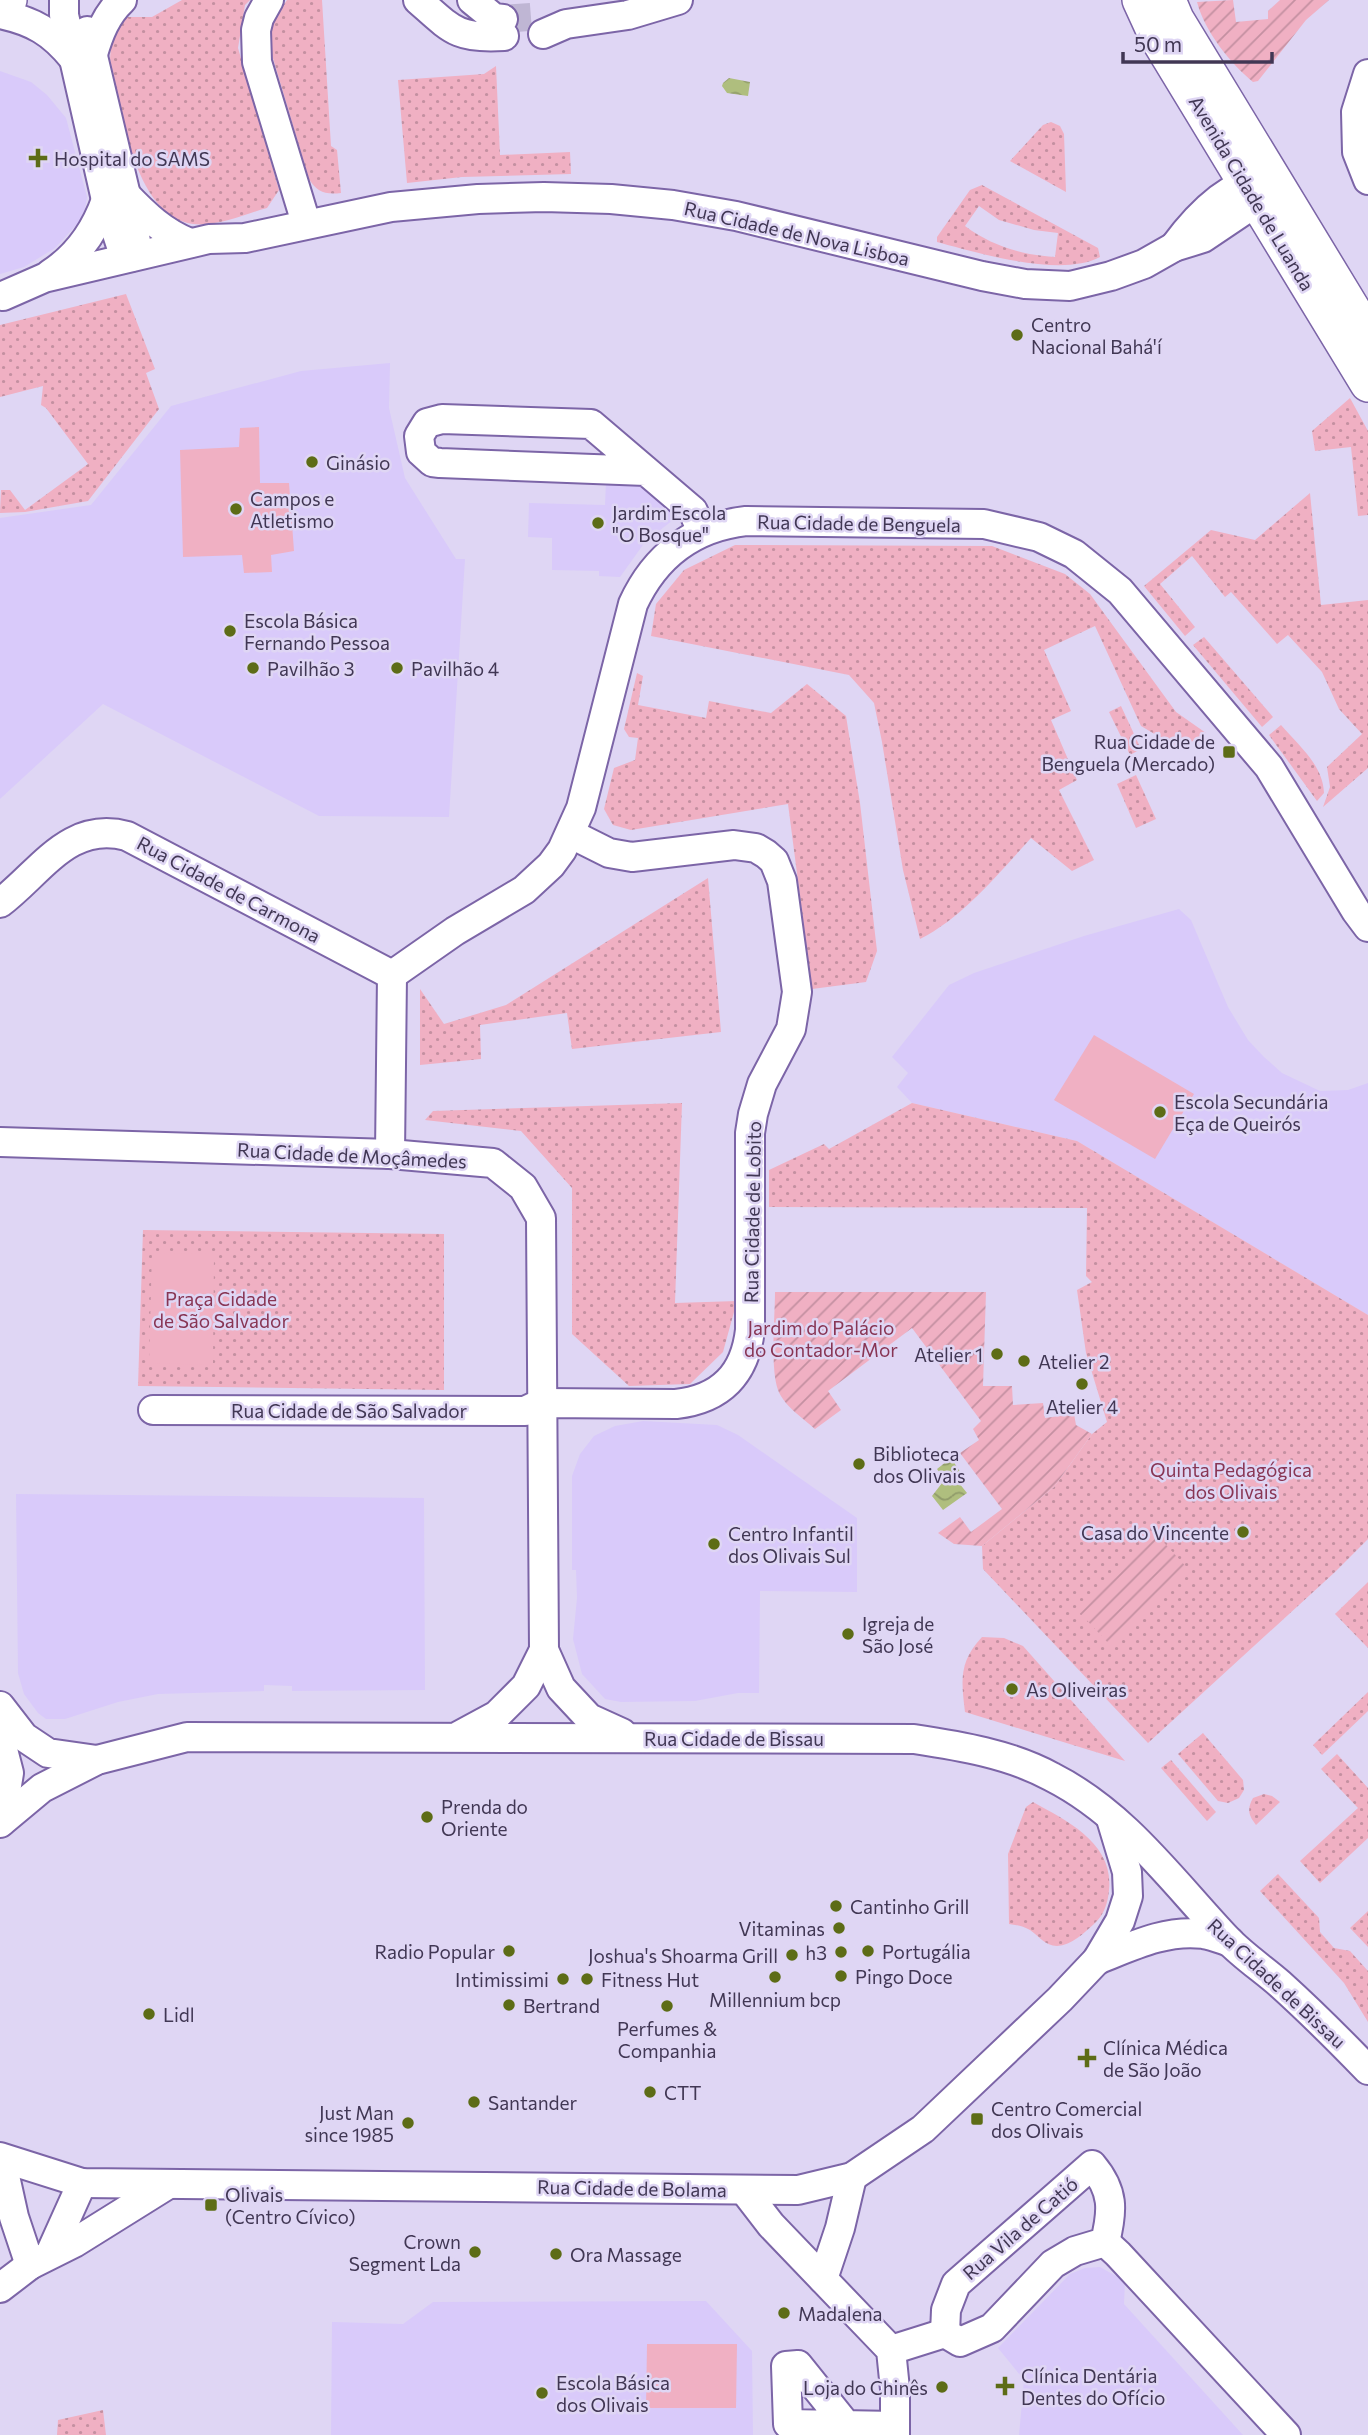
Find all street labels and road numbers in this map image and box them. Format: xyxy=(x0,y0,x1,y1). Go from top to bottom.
street label: Avenida Cidade de Luanda xyxy=(1185,91,1319,295)
street label: Rua Cidade de Nova Lisboa xyxy=(682,196,912,270)
street label: Rua Cidade de Benguela xyxy=(757,510,961,536)
street label: Rua Cidade de Carmona xyxy=(133,831,325,947)
street label: Rua Cidade de Lobito xyxy=(739,1121,765,1303)
street label: Rua Cidade de Moçâmedes xyxy=(237,1138,467,1172)
street label: Rua Cidade de São Salvador xyxy=(231,1399,467,1422)
street label: Rua Cidade de Bissau xyxy=(644,1727,824,1750)
street label: Rua Cidade de Bissau xyxy=(1203,1913,1351,2053)
street label: Rua Vila de Catió xyxy=(958,2172,1082,2284)
street label: Rua Cidade de Bolama xyxy=(537,2175,727,2201)

